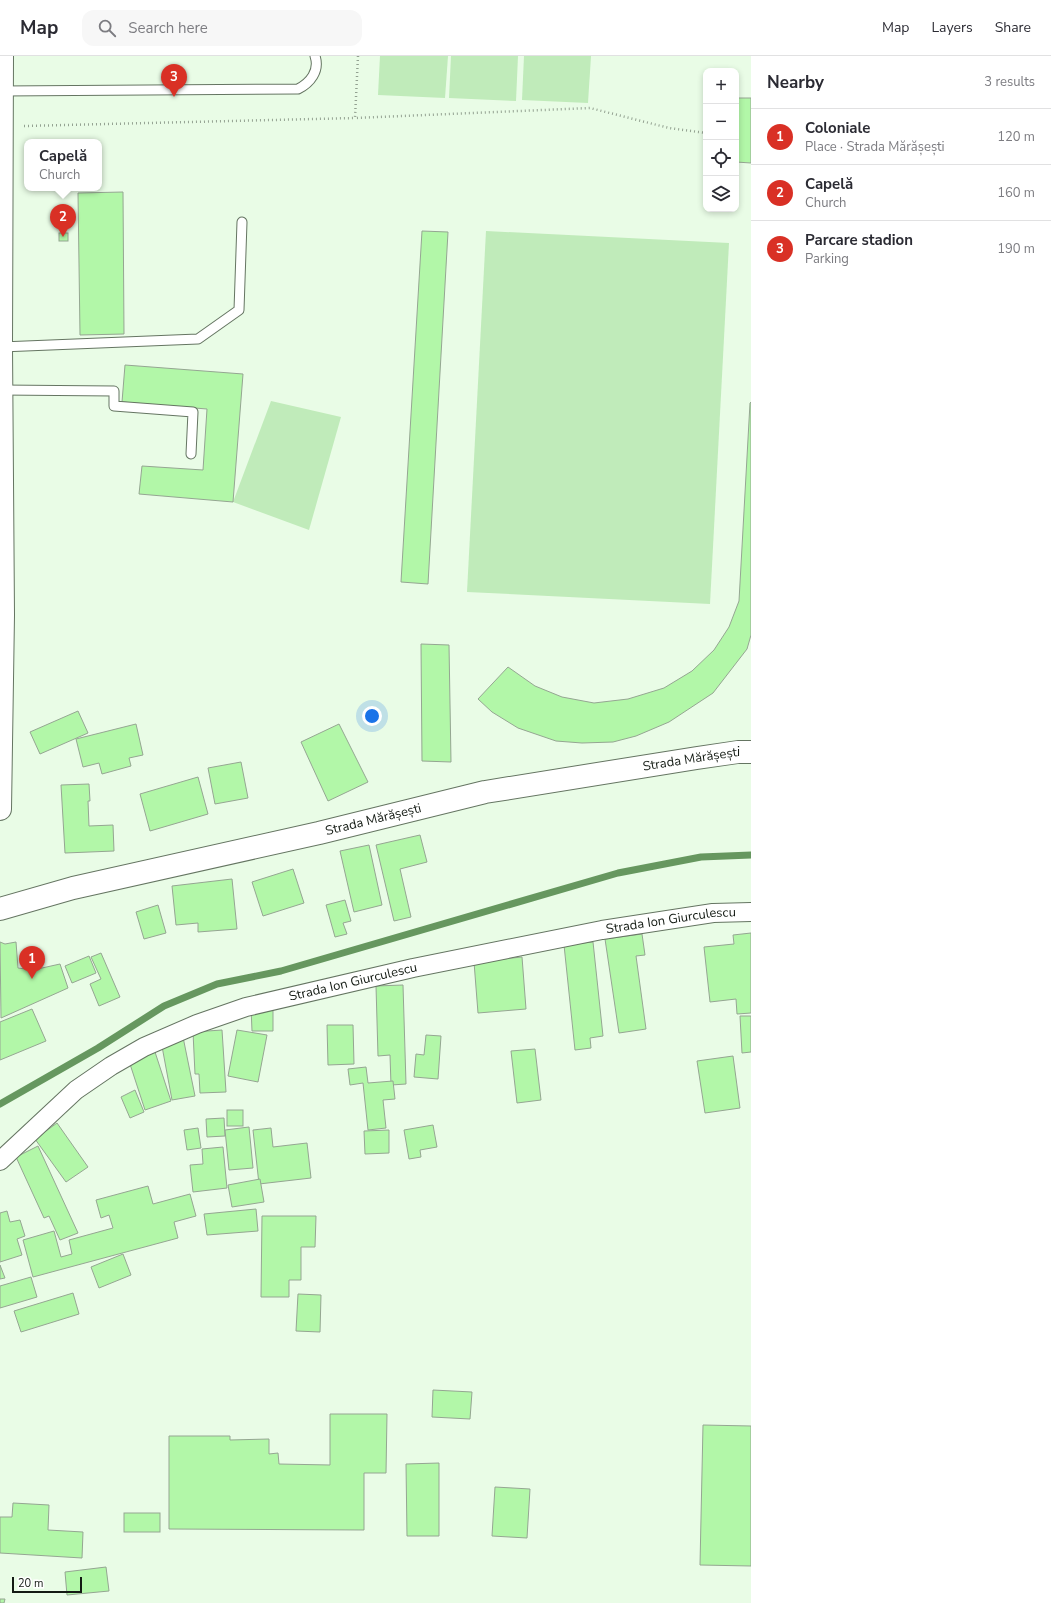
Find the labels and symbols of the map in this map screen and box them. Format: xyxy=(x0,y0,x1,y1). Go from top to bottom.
pin: 3 xyxy=(161,64,187,97)
pin: 2 xyxy=(50,204,76,237)
your location xyxy=(362,706,382,726)
street label: Strada Mărășești xyxy=(641,743,740,776)
street label: Strada Mărășești xyxy=(323,799,423,840)
street label: Strada Ion Giurculescu xyxy=(605,903,736,938)
pin: 1 xyxy=(19,946,45,979)
street label: Strada Ion Giurculescu xyxy=(287,958,419,1006)
scale bar xyxy=(12,1575,82,1594)

